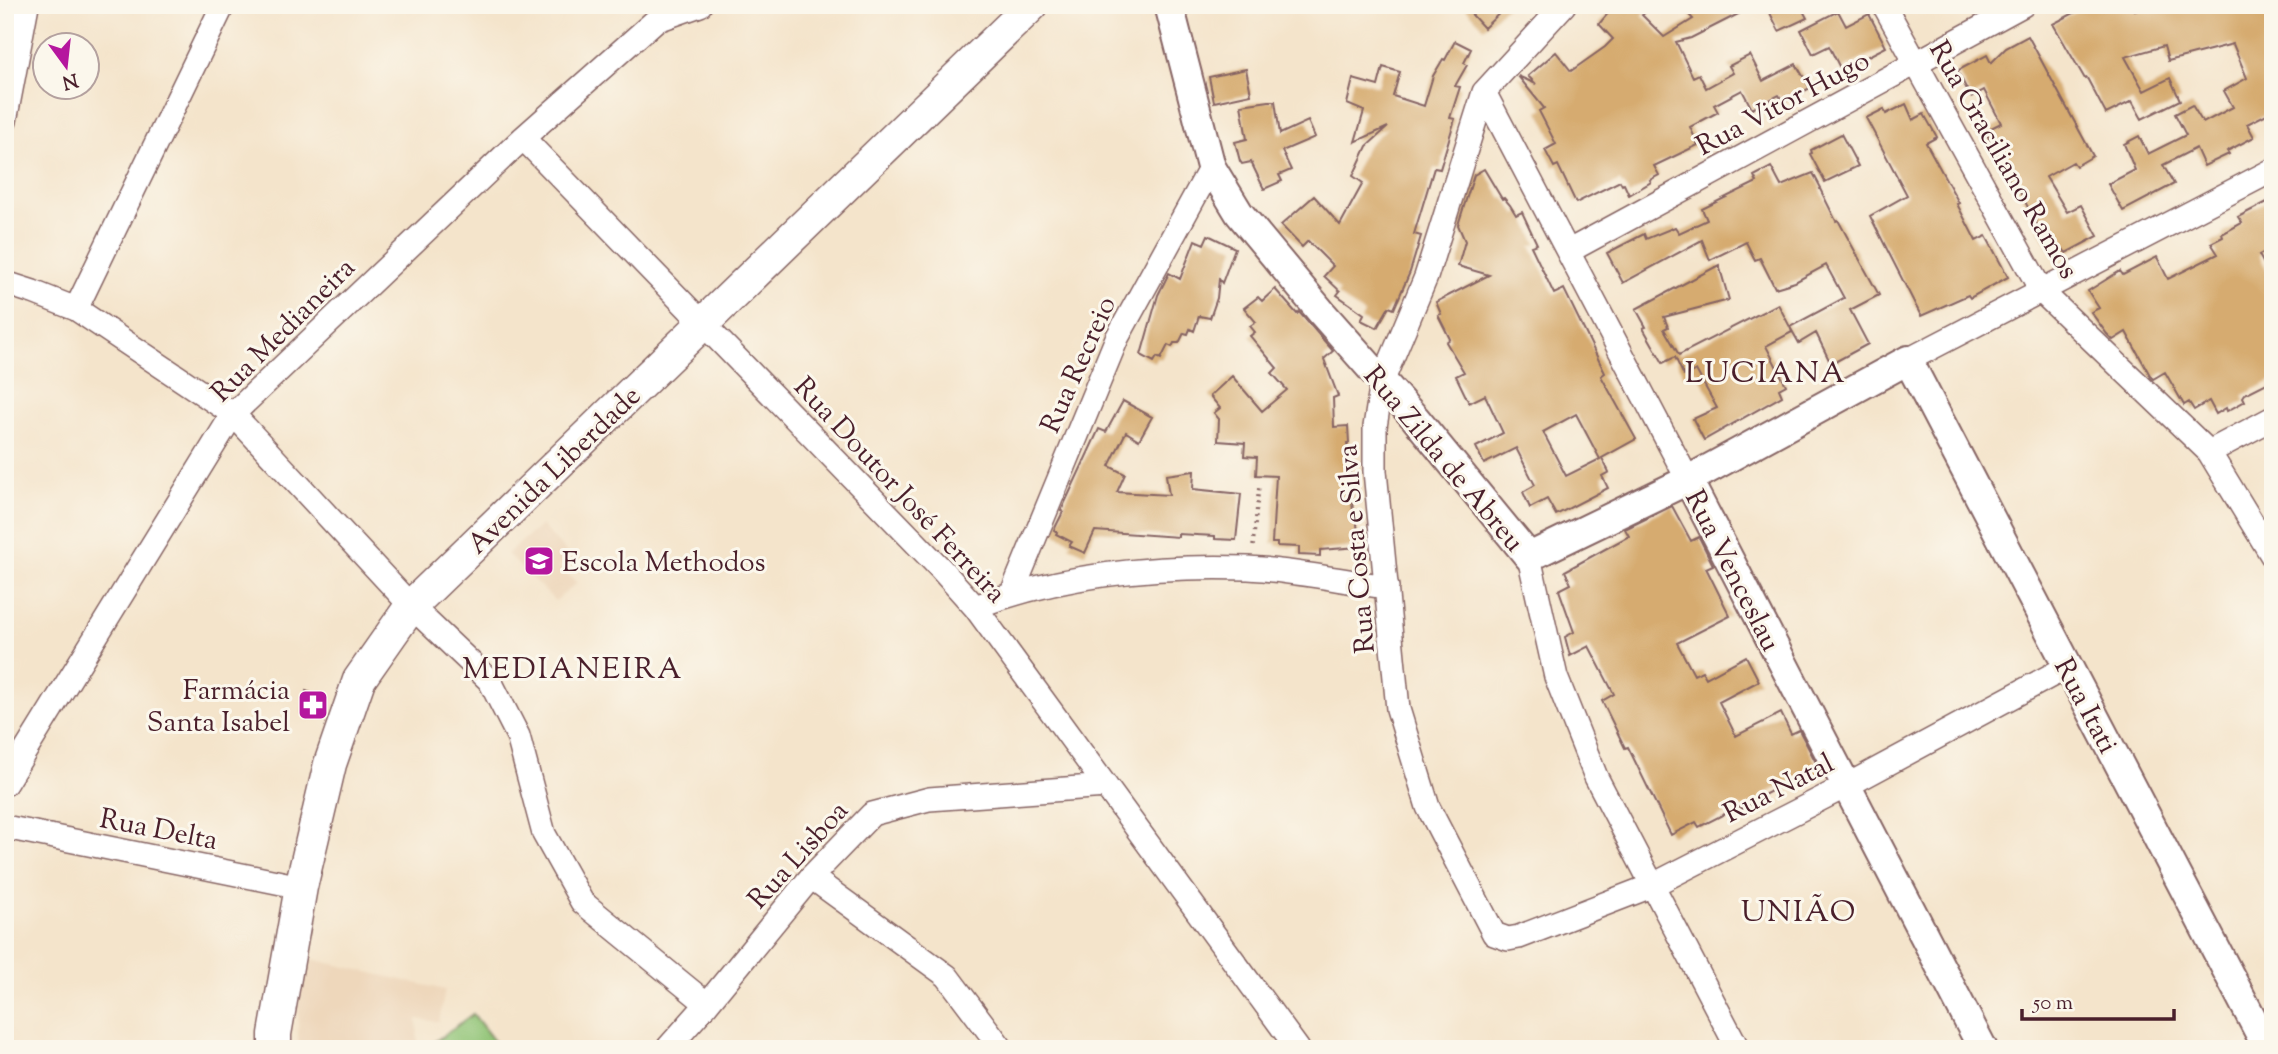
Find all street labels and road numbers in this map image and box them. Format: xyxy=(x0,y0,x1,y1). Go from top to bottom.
street label: Rua Graciliano Ramos xyxy=(1918,34,2087,287)
street label: Rua Vitor Hugo xyxy=(1689,42,1877,167)
street label: Rua Medianeira xyxy=(203,250,365,412)
street label: Rua Recreio xyxy=(1032,290,1128,440)
street label: Rua Zilda de Abreu xyxy=(1353,358,1533,562)
street label: Rua Doutor José Ferreira xyxy=(783,369,1014,613)
street label: Avenida Liberdade xyxy=(459,378,651,565)
street label: Rua Costa e Silva xyxy=(1329,443,1387,655)
street label: Rua Venceslau xyxy=(1673,484,1789,659)
street label: Rua Itati xyxy=(2042,651,2126,761)
street label: Rua Natal xyxy=(1717,745,1842,835)
street label: Rua Lisboa xyxy=(740,793,859,919)
street label: Rua Delta xyxy=(96,800,221,862)

